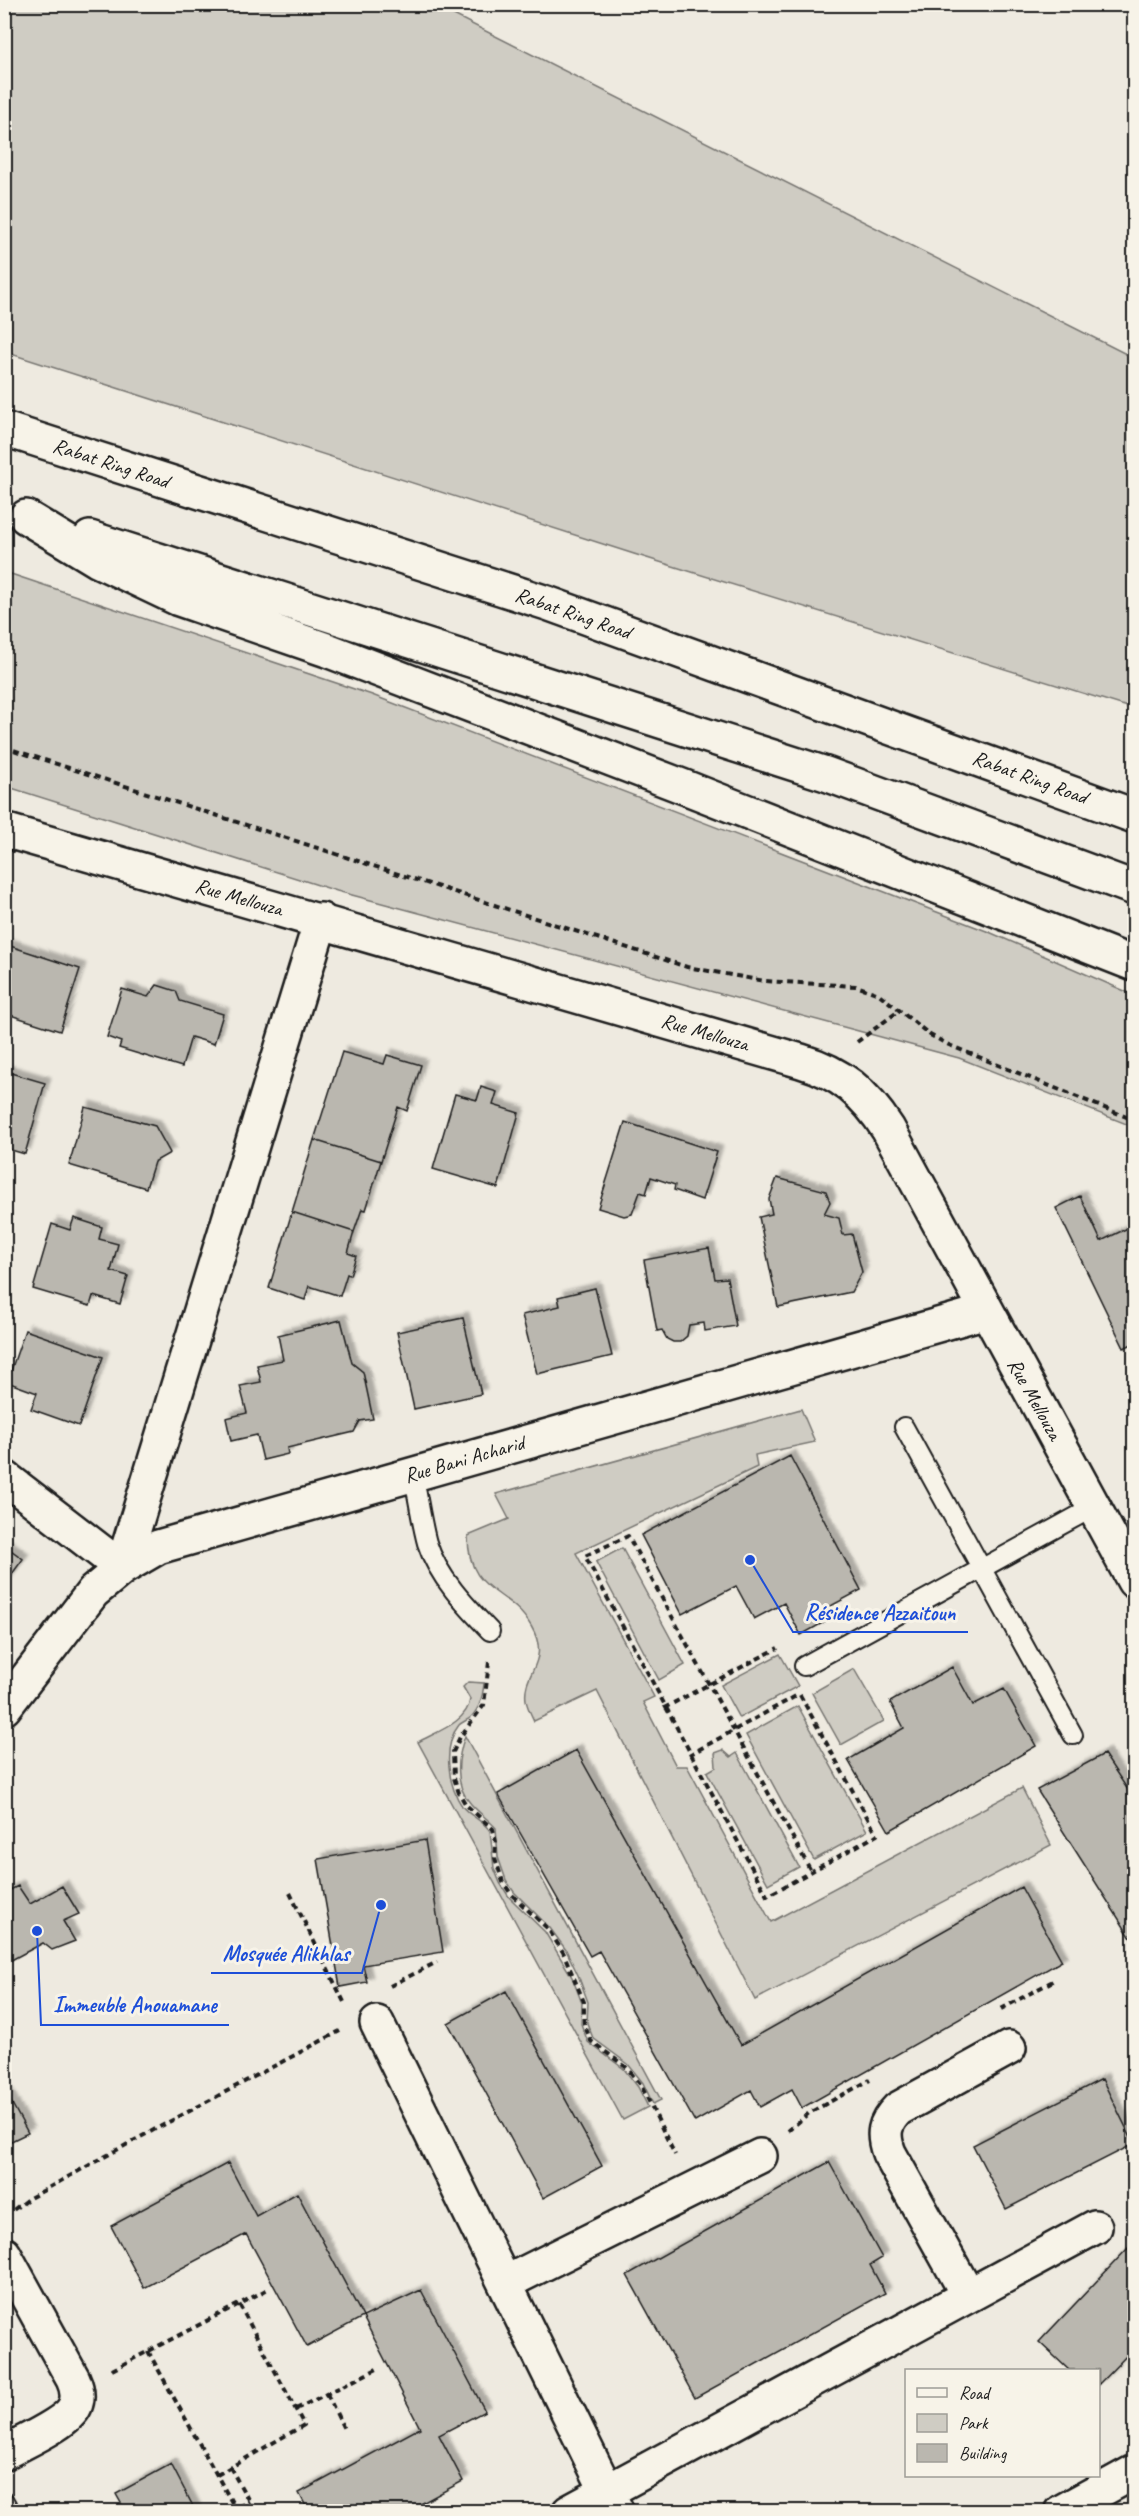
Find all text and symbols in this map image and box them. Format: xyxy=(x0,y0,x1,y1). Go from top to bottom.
street label: Rabat Ring Road xyxy=(50,432,176,495)
street label: Rabat Ring Road xyxy=(512,581,638,646)
street label: Rabat Ring Road xyxy=(969,744,1095,811)
street label: Rue Mellouza xyxy=(192,872,288,923)
street label: Rue Mellouza xyxy=(658,1007,754,1058)
street label: Rue Mellouza xyxy=(1002,1353,1069,1447)
street label: Rue Bani Acharid xyxy=(401,1428,531,1489)
callout: Résidence Azzaitoun xyxy=(793,1592,968,1632)
text: Résidence Azzaitoun xyxy=(805,1599,956,1627)
callout: Mosquée Alikhlas xyxy=(211,1933,362,1973)
text: Mosquée Alikhlas xyxy=(223,1940,352,1968)
callout: Immeuble Anouamane xyxy=(41,1985,229,2025)
text: Immeuble Anouamane xyxy=(53,1991,218,2019)
legend xyxy=(905,2369,1100,2477)
text: Road xyxy=(959,2382,992,2404)
text: Park xyxy=(959,2412,989,2434)
text: Building xyxy=(959,2442,1008,2464)

